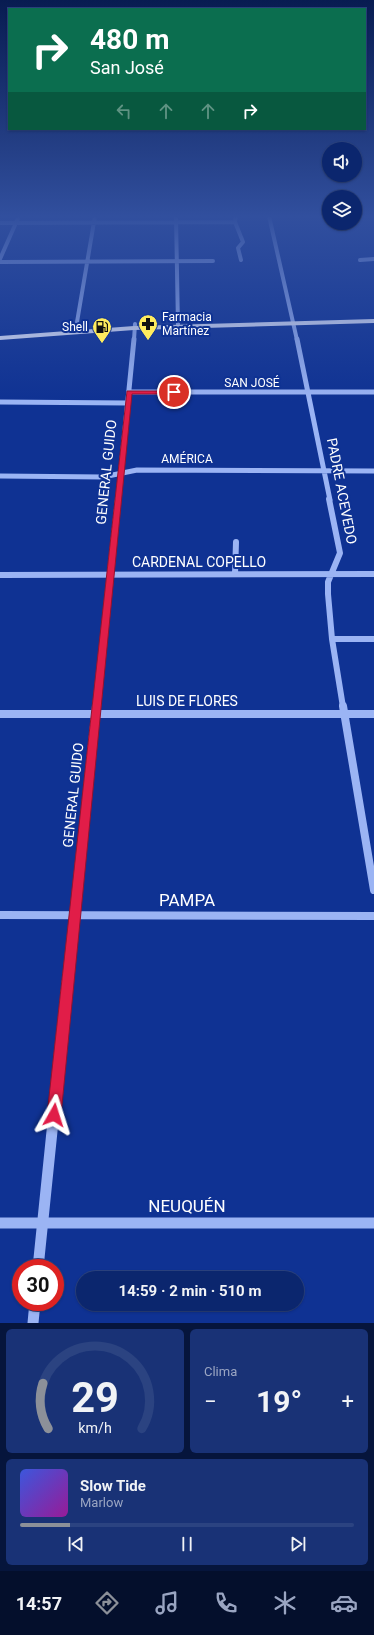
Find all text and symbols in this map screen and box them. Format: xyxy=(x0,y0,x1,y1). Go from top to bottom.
text: 480 m xyxy=(90,23,169,56)
icon: right xyxy=(24,24,76,76)
text: San José xyxy=(90,57,164,78)
icon: left xyxy=(113,100,135,122)
icon: ahead xyxy=(155,100,177,122)
icon: ahead xyxy=(197,100,219,122)
icon: right xyxy=(239,100,261,122)
map controls xyxy=(322,142,362,230)
button: sound xyxy=(322,142,362,182)
button: layers xyxy=(322,190,362,230)
place label: Farmacia Martínez xyxy=(162,310,212,338)
pharmacy icon: Farmacia Martínez xyxy=(137,313,159,341)
fuel station icon: Shell xyxy=(91,316,113,344)
place label: Shell xyxy=(62,320,88,334)
pin xyxy=(157,375,191,409)
street label: SAN JOSÉ xyxy=(224,375,280,390)
icon: arrive xyxy=(163,381,185,403)
street label: GENERAL GUIDO xyxy=(93,419,119,525)
street label: PADRE ACEVEDO xyxy=(324,436,360,546)
street label: AMÉRICA xyxy=(161,451,213,466)
street label: CARDENAL COPELLO xyxy=(132,554,266,570)
street label: LUIS DE FLORES xyxy=(136,693,238,709)
street label: GENERAL GUIDO xyxy=(60,742,86,848)
street label: PAMPA xyxy=(159,890,215,910)
position arrow xyxy=(33,1094,75,1136)
street label: NEUQUÉN xyxy=(148,1196,226,1216)
speed limit sign: 30 xyxy=(12,1259,64,1311)
text: 14:59 · 2 min · 510 m xyxy=(119,1282,261,1300)
text: Clima xyxy=(204,1364,237,1379)
text: 29 xyxy=(71,1373,119,1422)
text: 19° xyxy=(256,1384,302,1419)
text: − xyxy=(204,1389,217,1414)
text: + xyxy=(342,1389,354,1414)
text: km/h xyxy=(78,1420,112,1436)
text: Slow Tide xyxy=(80,1477,146,1495)
text: Marlow xyxy=(80,1495,123,1510)
icon: previous xyxy=(65,1533,87,1555)
icon: pause xyxy=(176,1533,198,1555)
icon: next xyxy=(287,1533,309,1555)
icon: directions xyxy=(93,1589,121,1617)
icon: music xyxy=(153,1589,181,1617)
icon: phone xyxy=(212,1589,240,1617)
icon: climate xyxy=(271,1589,299,1617)
icon: car xyxy=(330,1589,358,1617)
text: 14:57 xyxy=(16,1593,62,1614)

